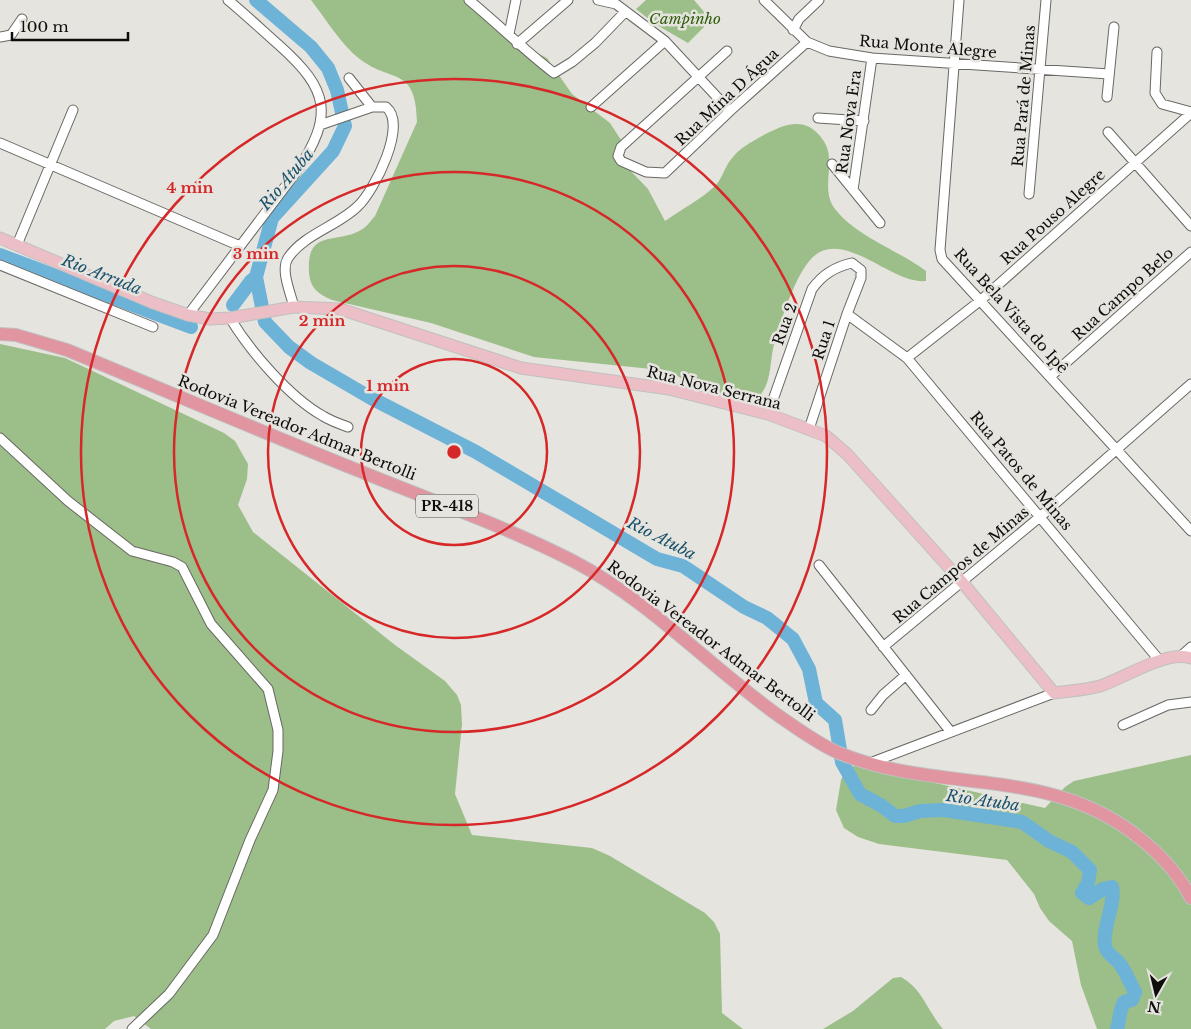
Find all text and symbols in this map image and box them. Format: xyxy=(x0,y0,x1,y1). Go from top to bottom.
park label: Campinho xyxy=(649,9,721,28)
scale bar xyxy=(12,10,129,42)
text: 100 m xyxy=(20,17,69,36)
street label: Rua Pará de Minas xyxy=(1008,24,1039,168)
street label: Rua Monte Alegre xyxy=(858,31,998,62)
street label: Rua Mina D Água xyxy=(671,43,783,149)
street label: Rua Nova Era xyxy=(832,68,865,175)
water label: Rio Atuba xyxy=(254,144,317,215)
street label: Rua Pouso Alegre xyxy=(997,165,1109,269)
text: 4 min xyxy=(167,178,214,197)
street label: Rua Campo Belo xyxy=(1068,243,1177,344)
text: 3 min xyxy=(233,244,279,263)
street label: Rua Bela Vista do Ipê xyxy=(950,244,1073,377)
water label: Rio Arruda xyxy=(58,249,145,298)
street label: Rua 2 xyxy=(768,300,801,348)
text: 2 min xyxy=(299,311,345,330)
street label: Rua 1 xyxy=(808,317,839,362)
street label: Rua Nova Serrana xyxy=(645,362,784,414)
street label: Rodovia Vereador Admar Bertolli xyxy=(175,371,419,484)
text: 1 min xyxy=(366,376,410,395)
street label: Rua Patos de Minas xyxy=(966,407,1077,534)
centre of rings xyxy=(445,443,463,461)
road number: PR-418 xyxy=(416,494,478,518)
street label: Rua Campos de Minas xyxy=(889,502,1033,627)
water label: Rio Atuba xyxy=(624,512,699,564)
street label: Rodovia Vereador Admar Bertolli xyxy=(604,556,819,725)
water label: Rio Atuba xyxy=(944,785,1021,815)
north arrow xyxy=(1131,969,1181,1019)
text: N xyxy=(1146,997,1162,1017)

